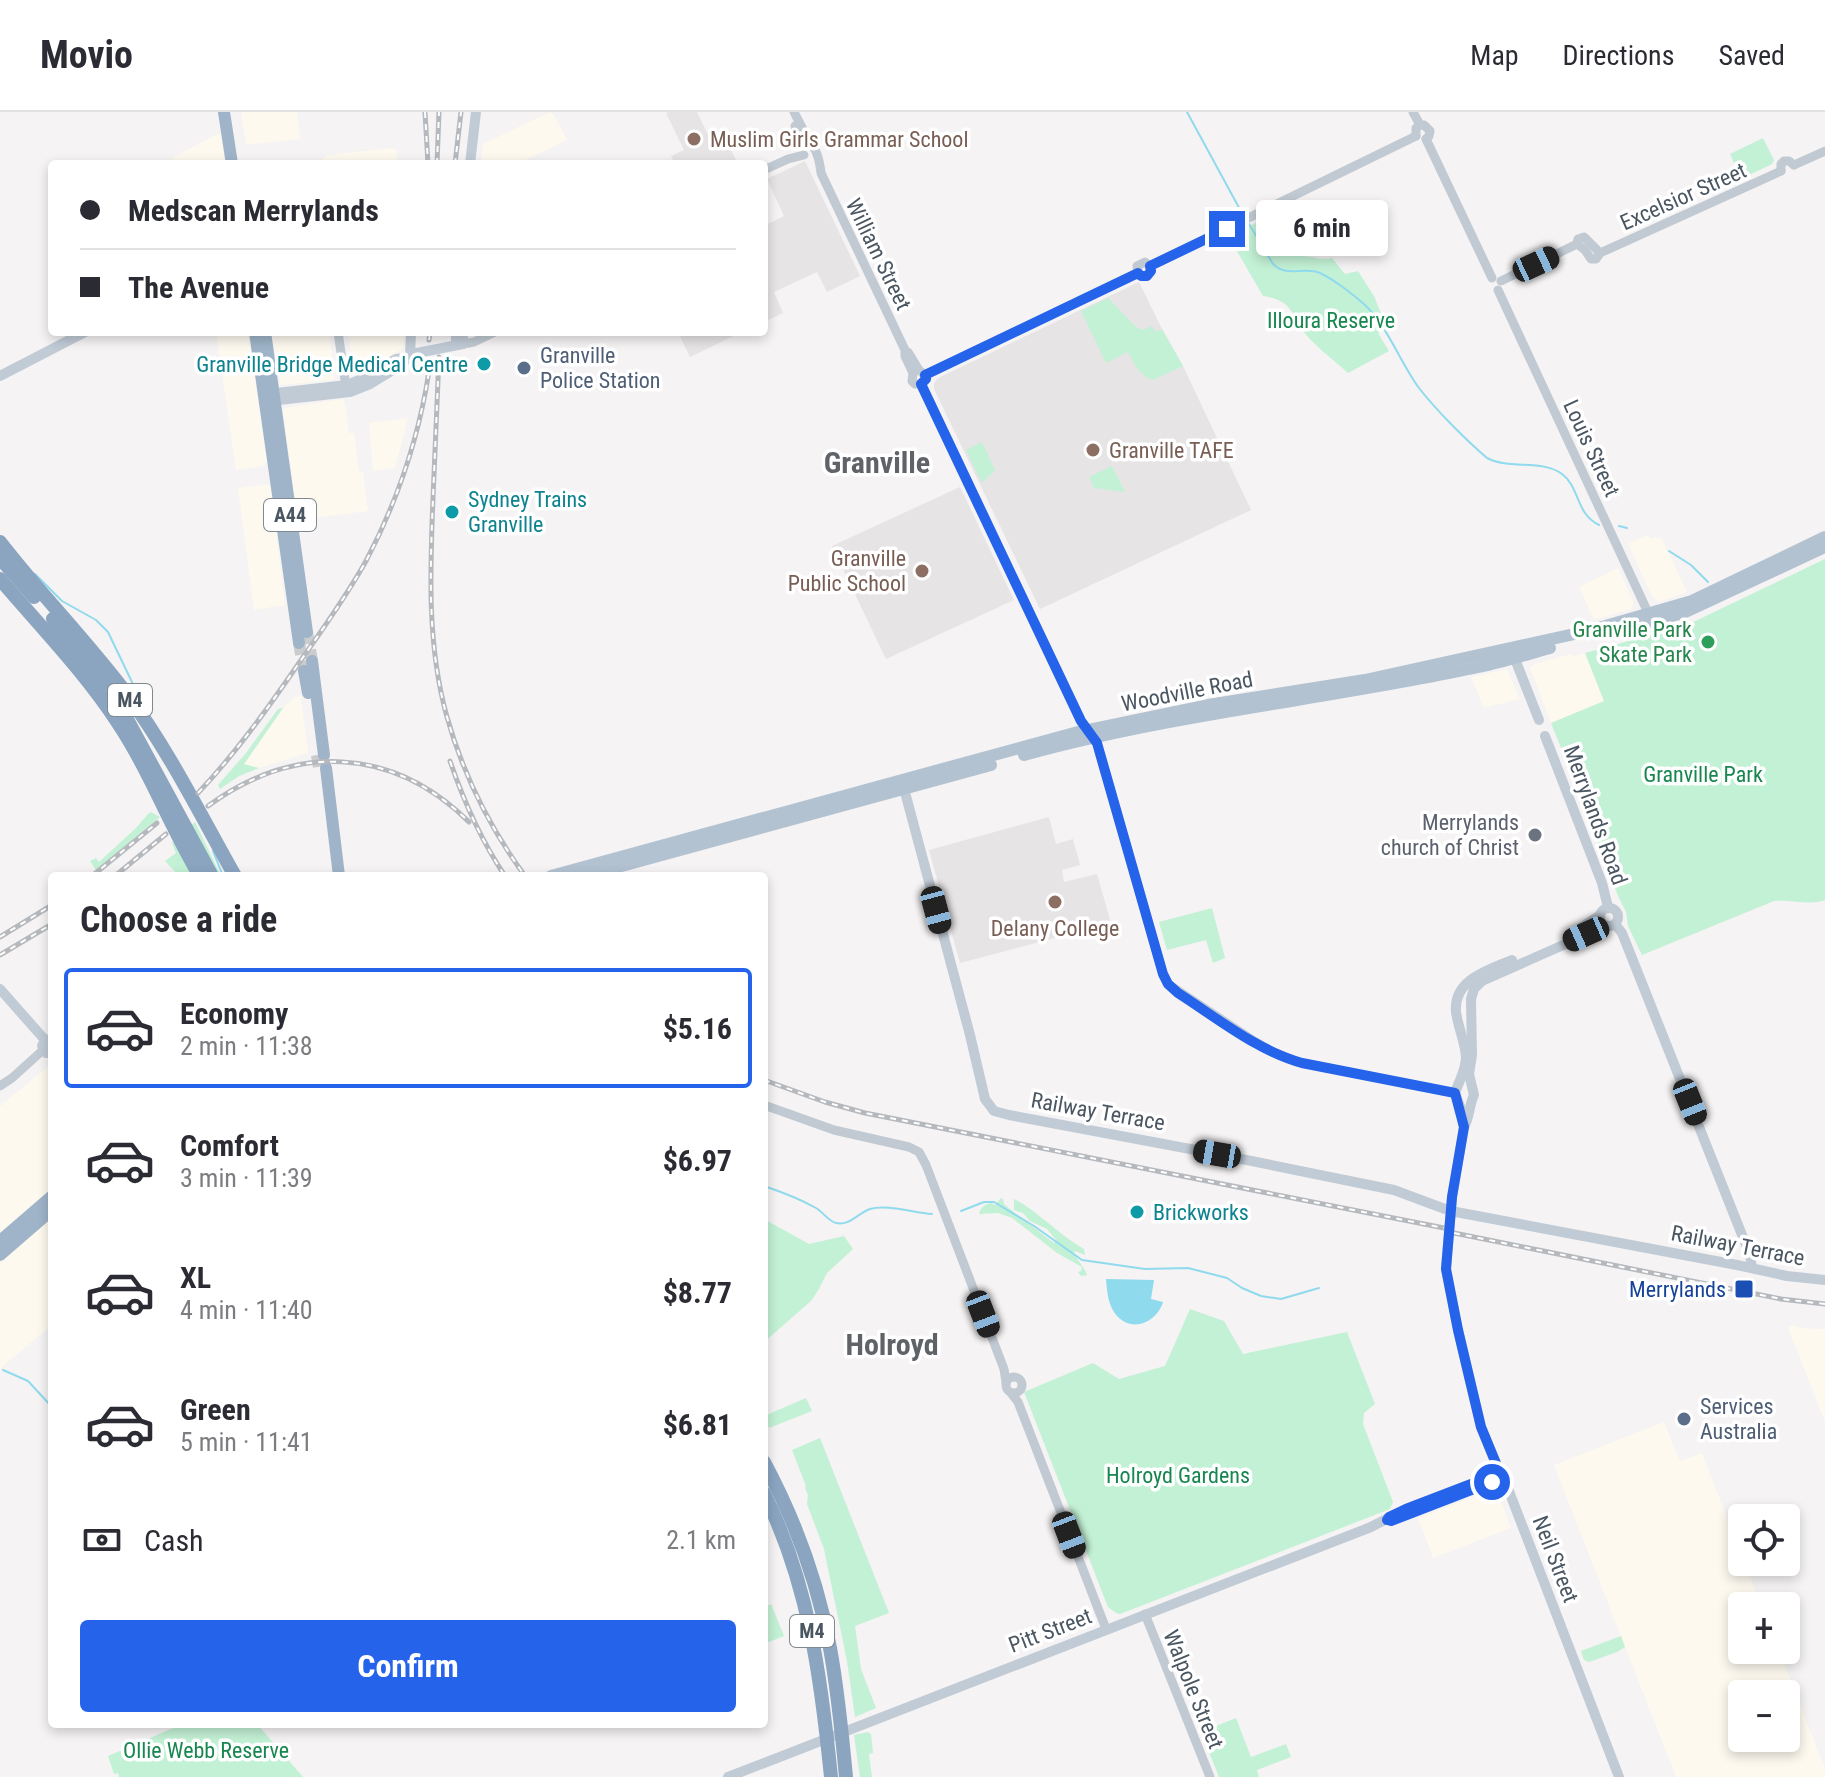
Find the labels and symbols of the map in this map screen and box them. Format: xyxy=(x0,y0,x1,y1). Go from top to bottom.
place label: Muslim Girls Grammar School xyxy=(710,127,968,152)
marker: Muslim Girls Grammar School xyxy=(685,130,703,148)
street label: Excelsior Street xyxy=(1616,158,1750,235)
street label: William Street xyxy=(841,195,916,314)
callout: 6 min xyxy=(1255,201,1387,257)
route end xyxy=(1209,211,1245,247)
car xyxy=(1509,243,1563,285)
park label: Illoura Reserve xyxy=(1267,308,1395,333)
place label: Granville Police Station xyxy=(540,343,660,393)
place label: Granville Bridge Medical Centre xyxy=(196,352,468,377)
marker: Granville Bridge Medical Centre xyxy=(475,355,493,373)
marker: Granville Police Station xyxy=(515,359,533,377)
street label: Louis Street xyxy=(1558,396,1625,501)
place label: Granville TAFE xyxy=(1109,438,1234,463)
marker: Granville TAFE xyxy=(1084,441,1102,459)
district label: Granville xyxy=(824,445,930,480)
place label: Sydney Trains Granville xyxy=(468,487,587,537)
road number: A44 xyxy=(264,499,316,531)
marker: Sydney Trains Granville xyxy=(443,503,461,521)
place label: Granville Public School xyxy=(788,546,906,596)
marker: Granville Public School xyxy=(913,562,931,580)
place label: Granville Park Skate Park xyxy=(1572,617,1692,667)
marker: Granville Park Skate Park xyxy=(1699,633,1717,651)
street label: Woodville Road xyxy=(1119,666,1255,716)
road number: M4 xyxy=(108,684,152,716)
street label: Merrylands Road xyxy=(1559,742,1632,888)
park label: Granville Park xyxy=(1643,762,1763,787)
place label: Merrylands church of Christ xyxy=(1381,810,1519,860)
marker: Merrylands church of Christ xyxy=(1526,826,1544,844)
car xyxy=(918,884,954,936)
marker: Delany College xyxy=(1046,893,1064,911)
car xyxy=(1559,913,1613,955)
place label: Delany College xyxy=(991,916,1119,941)
car xyxy=(1670,1075,1710,1129)
street label: Railway Terrace xyxy=(1029,1087,1167,1136)
car xyxy=(1191,1138,1243,1170)
place label: Brickworks xyxy=(1153,1200,1249,1225)
marker: Brickworks xyxy=(1128,1203,1146,1221)
street label: Railway Terrace xyxy=(1669,1220,1807,1271)
place label: Merrylands xyxy=(1629,1277,1726,1302)
marker: Merrylands xyxy=(1733,1278,1755,1300)
car xyxy=(963,1287,1003,1341)
district label: Holroyd xyxy=(845,1327,939,1362)
place label: Services Australia xyxy=(1700,1394,1777,1444)
marker: Services Australia xyxy=(1675,1410,1693,1428)
park label: Holroyd Gardens xyxy=(1106,1463,1250,1488)
route start xyxy=(1474,1464,1510,1500)
car xyxy=(1049,1508,1089,1562)
street label: Neil Street xyxy=(1528,1512,1583,1606)
street label: Pitt Street xyxy=(1005,1603,1095,1658)
road number: M4 xyxy=(790,1615,834,1647)
street label: Walpole Street xyxy=(1158,1626,1229,1752)
park label: Ollie Webb Reserve xyxy=(123,1738,289,1763)

